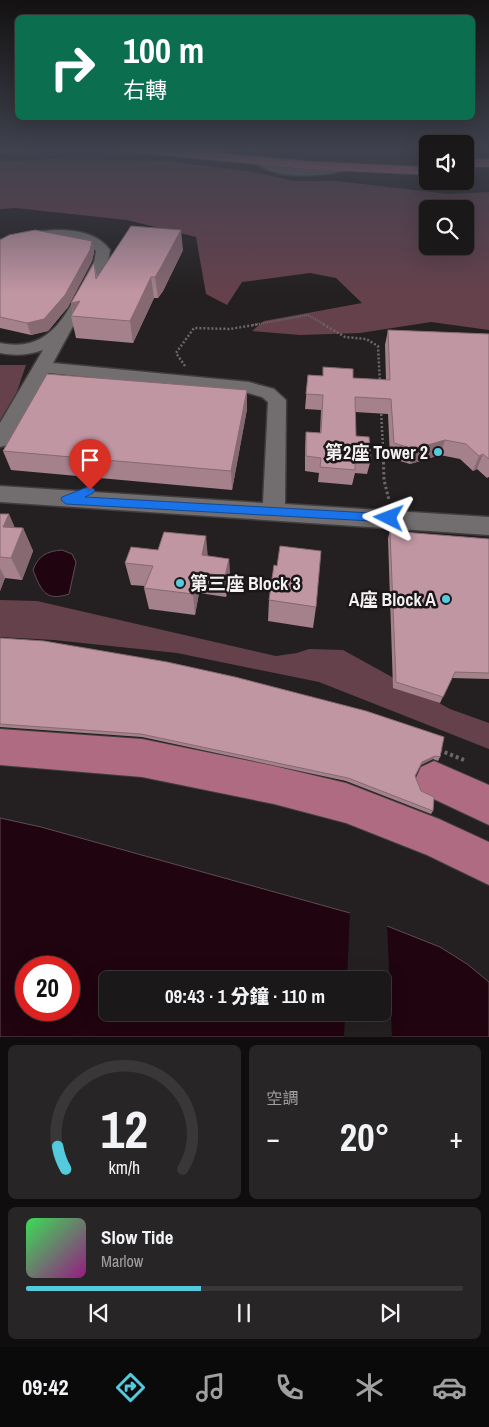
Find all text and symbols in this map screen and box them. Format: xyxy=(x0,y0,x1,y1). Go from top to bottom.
text: 100 m xyxy=(123,27,204,74)
icon: right xyxy=(40,35,105,100)
text: 右轉 xyxy=(123,75,167,105)
map controls xyxy=(419,135,474,255)
button: sound xyxy=(419,135,474,190)
button: search xyxy=(419,200,474,255)
pin xyxy=(69,439,111,490)
place label: 第2座 Tower 2 xyxy=(325,440,428,465)
icon: arrive xyxy=(76,446,104,474)
marker: 第2座 Tower 2 xyxy=(432,446,444,458)
position arrow xyxy=(362,491,414,543)
place label: 第三座 Block 3 xyxy=(190,571,301,596)
marker: 第三座 Block 3 xyxy=(174,577,186,589)
place label: A座 Block A xyxy=(349,587,436,612)
marker: A座 Block A xyxy=(440,593,452,605)
speed limit sign: 20 xyxy=(15,956,80,1021)
text: 09:43 · 1 分鐘 · 110 m xyxy=(165,983,325,1009)
text: 空調 xyxy=(267,1087,299,1109)
text: 12 xyxy=(101,1094,148,1164)
text: 20° xyxy=(340,1112,390,1163)
text: − xyxy=(267,1119,280,1157)
text: + xyxy=(450,1119,463,1157)
text: km/h xyxy=(108,1156,140,1180)
text: Slow Tide xyxy=(101,1224,173,1250)
text: Marlow xyxy=(101,1250,143,1272)
icon: previous xyxy=(85,1299,113,1327)
icon: pause xyxy=(230,1299,258,1327)
icon: next xyxy=(376,1299,404,1327)
icon: directions xyxy=(113,1370,148,1405)
icon: music xyxy=(193,1370,228,1405)
icon: phone xyxy=(272,1370,307,1405)
icon: climate xyxy=(352,1370,387,1405)
icon: car xyxy=(432,1370,467,1405)
text: 09:42 xyxy=(22,1372,68,1402)

